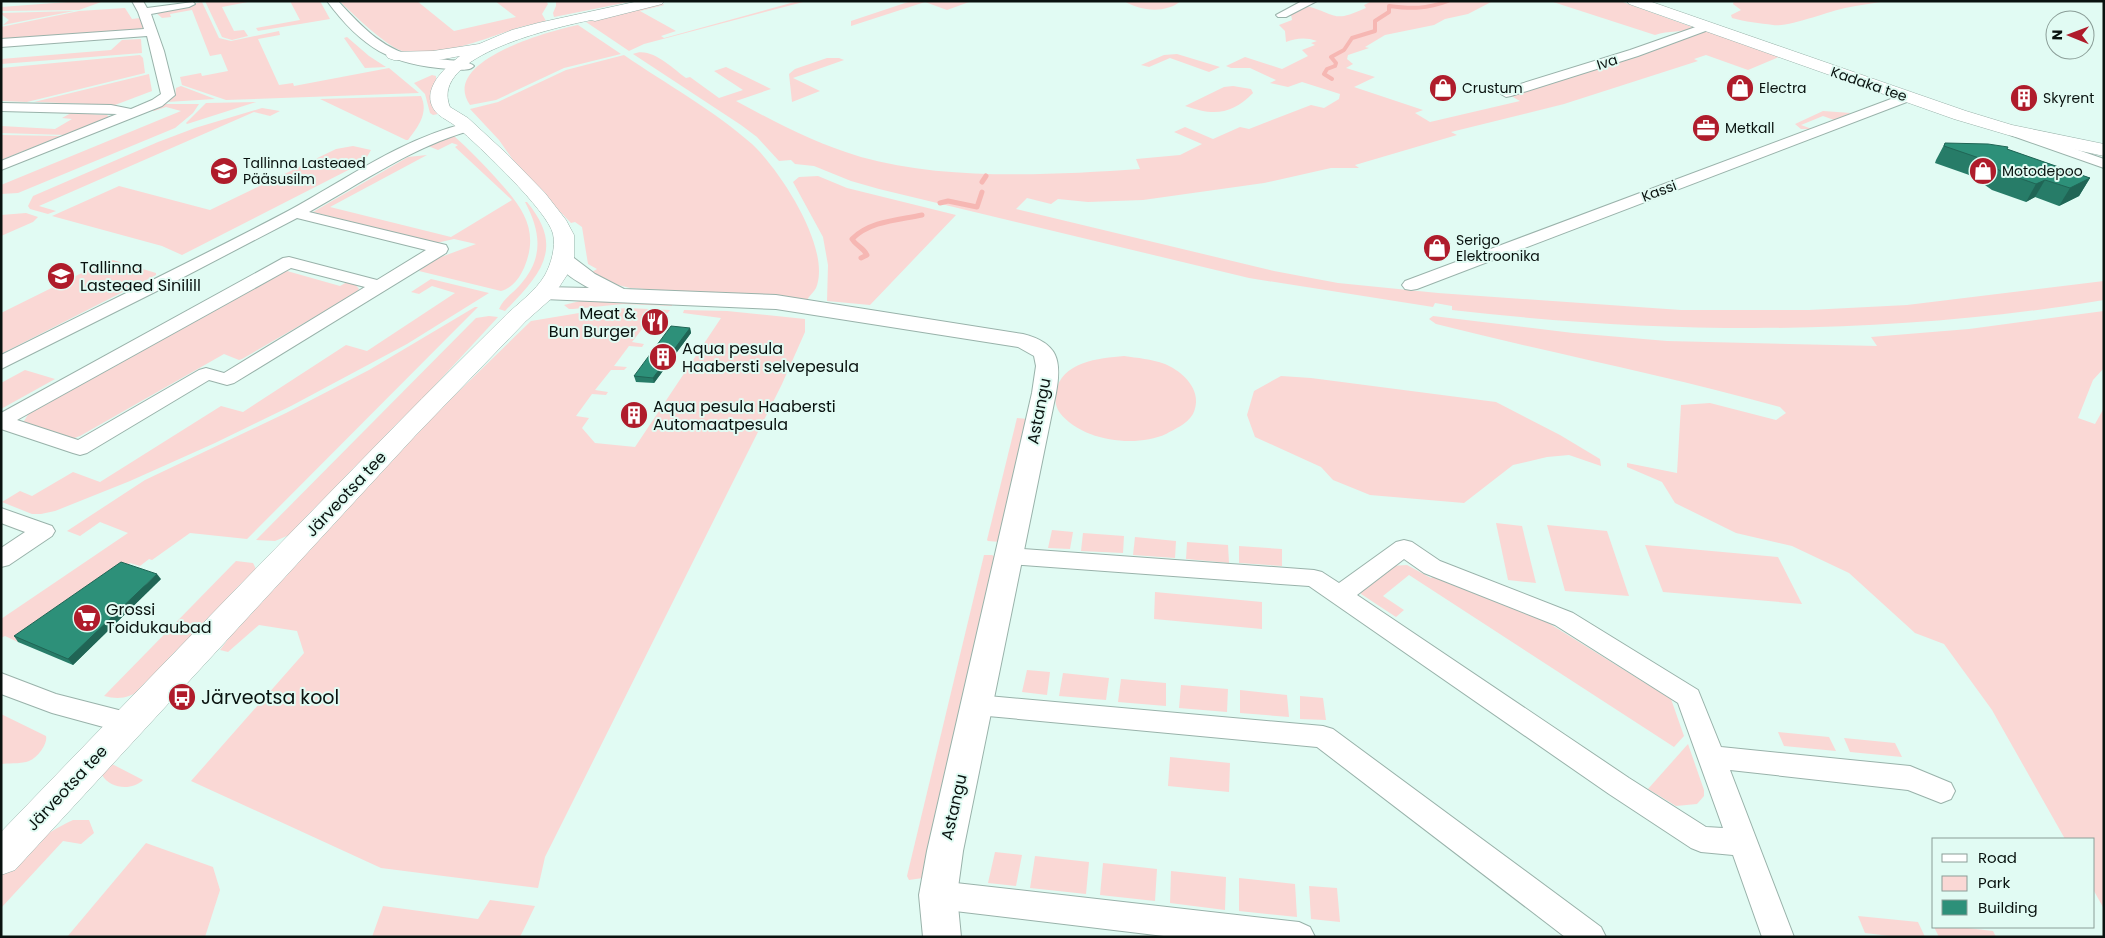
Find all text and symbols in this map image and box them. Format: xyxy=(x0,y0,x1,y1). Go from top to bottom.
north arrow xyxy=(2045,10,2095,60)
text: N xyxy=(2047,29,2067,40)
street label: Iva xyxy=(1594,49,1620,75)
street label: Kadaka tee xyxy=(1828,62,1910,107)
shop icon: Crustum xyxy=(1428,73,1458,103)
shop icon: Electra xyxy=(1725,73,1755,103)
place label: Crustum xyxy=(1462,78,1523,98)
place label: Electra xyxy=(1759,78,1807,98)
building icon: Skyrent xyxy=(2009,83,2039,113)
place label: Skyrent xyxy=(2043,88,2094,108)
office icon: Metkall xyxy=(1691,113,1721,143)
place label: Metkall xyxy=(1725,118,1774,138)
place label: Tallinna Lasteaed Pääsusilm xyxy=(243,153,366,189)
school or university icon: Tallinna Lasteaed Pääsusilm xyxy=(209,156,239,186)
shop icon: Motodepoo xyxy=(1968,156,1998,186)
place label: Motodepoo xyxy=(2002,161,2083,181)
street label: Kassi xyxy=(1639,175,1679,207)
place label: Serigo Elektroonika xyxy=(1456,230,1540,266)
shop icon: Serigo Elektroonika xyxy=(1422,233,1452,263)
place label: Tallinna Lasteaed Sinilill xyxy=(80,256,201,297)
school or university icon: Tallinna Lasteaed Sinilill xyxy=(46,261,76,291)
place label: Meat & Bun Burger xyxy=(549,302,636,343)
restaurant icon: Meat & Bun Burger xyxy=(640,307,670,337)
place label: Aqua pesula Haabersti selvepesula xyxy=(682,337,859,378)
building icon: Aqua pesula Haabersti selvepesula xyxy=(648,342,678,372)
street label: Astangu xyxy=(1021,376,1057,446)
place label: Aqua pesula Haabersti Automaatpesula xyxy=(653,395,836,436)
building icon: Aqua pesula Haabersti Automaatpesula xyxy=(619,400,649,430)
street label: Järveotsa tee xyxy=(300,446,392,542)
place label: Grossi Toidukaubad xyxy=(106,598,212,639)
supermarket icon: Grossi Toidukaubad xyxy=(72,603,102,633)
bus stop icon: Järveotsa kool xyxy=(167,682,197,712)
place label: Järveotsa kool xyxy=(201,684,339,711)
street label: Järveotsa tee xyxy=(21,740,113,836)
street label: Astangu xyxy=(935,772,973,842)
legend xyxy=(1932,838,2095,928)
text: Road xyxy=(1978,847,2017,868)
text: Park xyxy=(1978,872,2010,893)
text: Building xyxy=(1978,897,2038,918)

